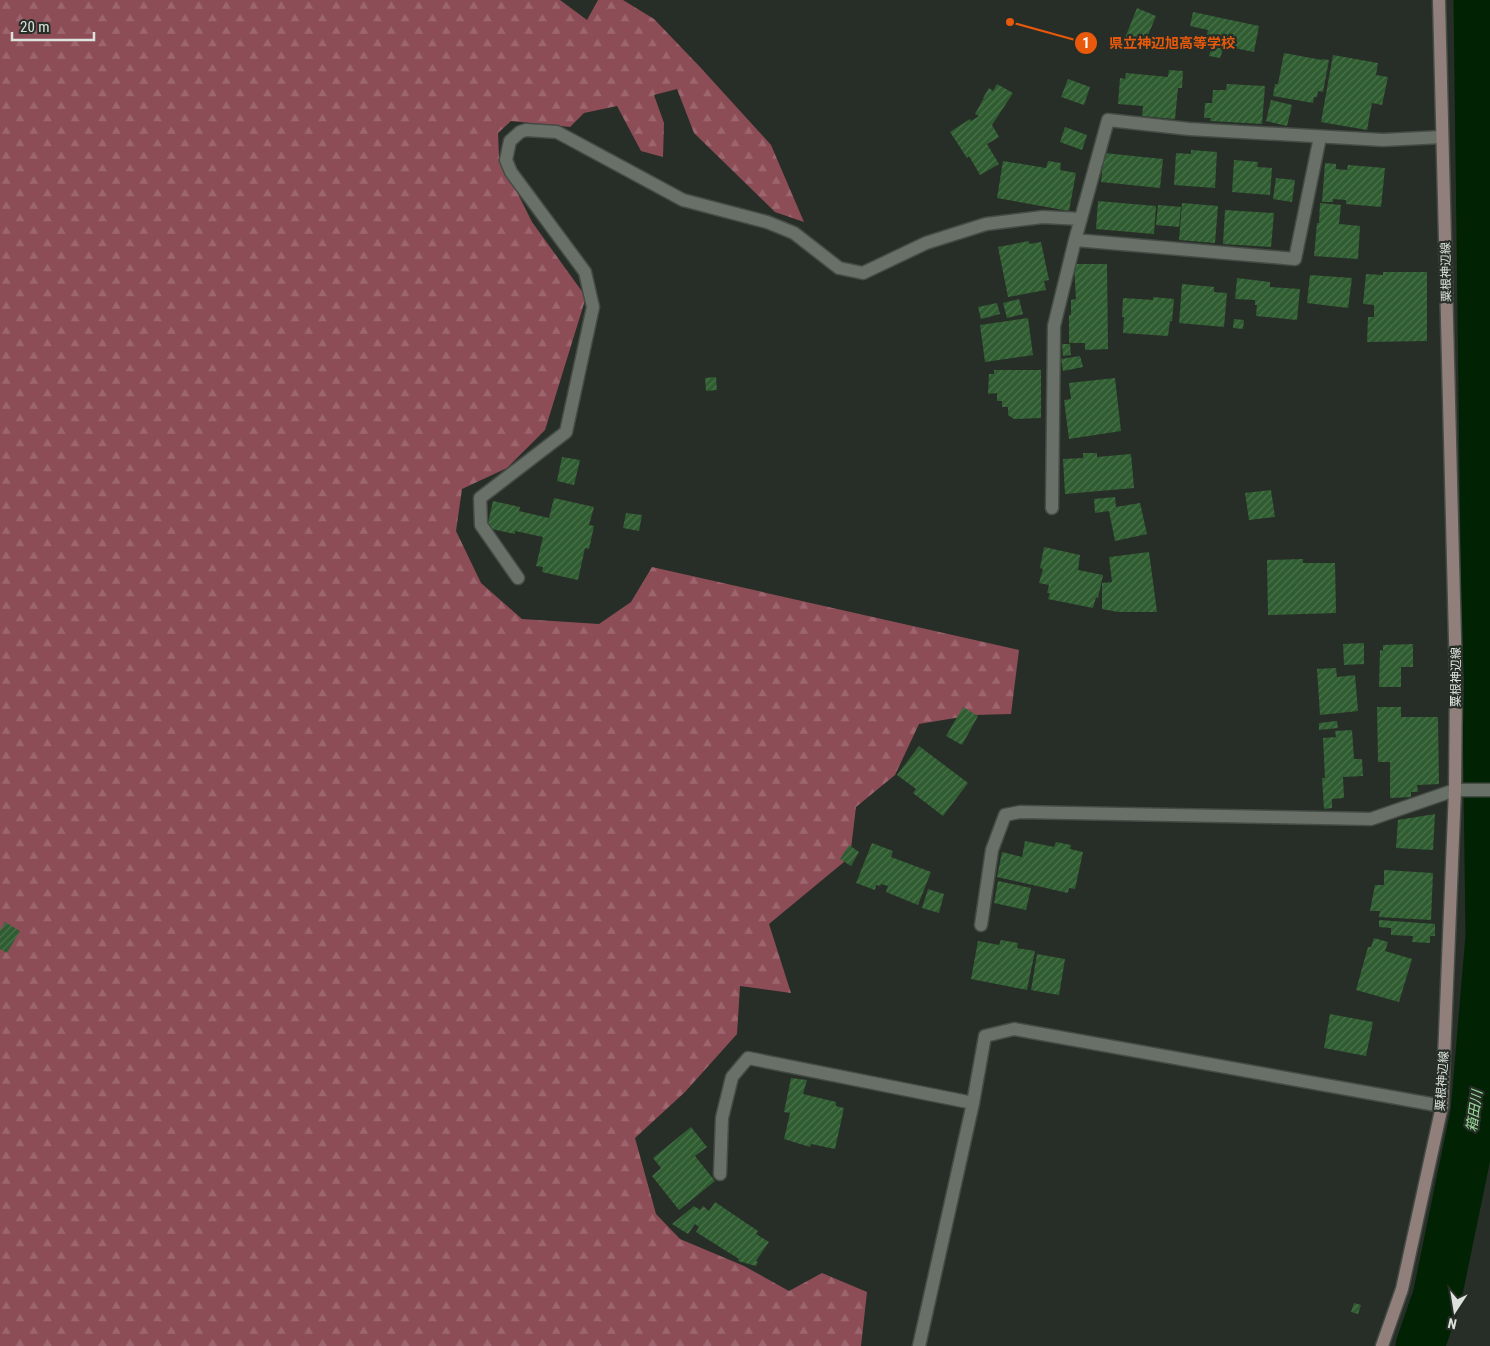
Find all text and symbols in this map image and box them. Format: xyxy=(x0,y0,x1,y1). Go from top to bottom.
scale bar xyxy=(12,10,95,42)
text: 20 m xyxy=(20,18,50,36)
callout: 県立神辺旭高等学校 xyxy=(1074,28,1245,57)
text: 1 xyxy=(1082,34,1090,52)
text: 県立神辺旭高等学校 xyxy=(1109,35,1235,51)
street label: 粟根神辺線 xyxy=(1438,242,1454,302)
street label: 粟根神辺線 xyxy=(1449,647,1463,707)
street label: 粟根神辺線 xyxy=(1433,1051,1451,1111)
water label: 箱田川 xyxy=(1463,1087,1485,1133)
north arrow xyxy=(1430,1286,1480,1336)
text: N xyxy=(1446,1315,1458,1332)

